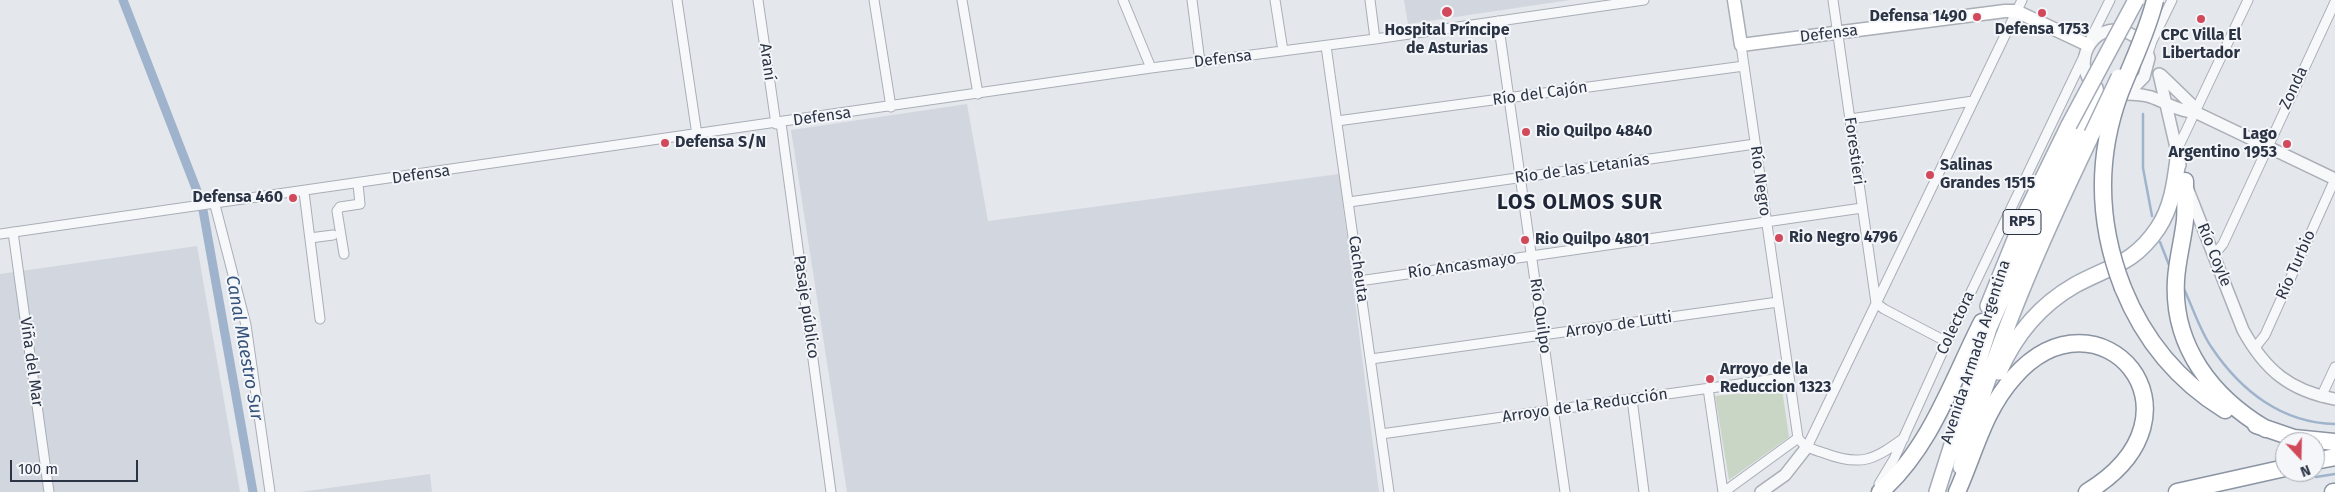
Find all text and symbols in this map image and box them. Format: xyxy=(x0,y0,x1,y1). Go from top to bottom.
marker: Hospital Príncipe de Asturias xyxy=(1440,5,1454,19)
place label: Defensa 1490 xyxy=(1870,7,1967,27)
marker: Defensa 1753 xyxy=(2036,7,2048,19)
marker: Defensa 1490 xyxy=(1971,11,1983,23)
marker: CPC Villa El Libertador xyxy=(2195,13,2207,25)
place label: Defensa 1753 xyxy=(1995,20,2089,40)
place label: Hospital Príncipe de Asturias xyxy=(1385,21,1509,59)
street label: Defensa xyxy=(1799,21,1859,47)
place label: CPC Villa El Libertador xyxy=(2161,26,2241,64)
street label: Araní xyxy=(755,42,779,82)
street label: Defensa xyxy=(1193,46,1253,72)
street label: Zonda xyxy=(2276,64,2312,112)
street label: Río del Cajón xyxy=(1491,78,1589,110)
street label: Defensa xyxy=(792,103,852,131)
street label: Forestieri xyxy=(1840,116,1868,186)
place label: Rio Quilpo 4840 xyxy=(1536,122,1652,142)
place label: Lago Argentino 1953 xyxy=(2169,125,2277,163)
marker: Rio Quilpo 4840 xyxy=(1520,126,1532,138)
place label: Defensa S/N xyxy=(675,133,766,153)
marker: Defensa S/N xyxy=(659,137,671,149)
marker: Lago Argentino 1953 xyxy=(2281,138,2293,150)
street label: Río Negro xyxy=(1746,145,1774,217)
street label: Río de las Letanías xyxy=(1513,150,1651,188)
place label: Salinas Grandes 1515 xyxy=(1940,156,2035,194)
street label: Defensa xyxy=(391,161,451,189)
marker: Salinas Grandes 1515 xyxy=(1924,169,1936,181)
place label: Defensa 460 xyxy=(193,188,283,208)
district label: LOS OLMOS SUR xyxy=(1495,190,1665,216)
marker: Defensa 460 xyxy=(287,192,299,204)
road number: RP5 xyxy=(2003,210,2041,234)
street label: Río Coyle xyxy=(2193,220,2235,290)
street label: Río Turbio xyxy=(2272,227,2320,303)
place label: Rio Negro 4796 xyxy=(1789,228,1898,248)
place label: Rio Quilpo 4801 xyxy=(1535,230,1649,250)
marker: Rio Negro 4796 xyxy=(1773,232,1785,244)
marker: Rio Quilpo 4801 xyxy=(1519,234,1531,246)
street label: Cacheuta xyxy=(1344,235,1372,303)
street label: Río Ancasmayo xyxy=(1407,249,1517,283)
street label: Pasaje público xyxy=(789,254,823,360)
street label: Avenida Armada Argentina xyxy=(1937,258,2015,446)
water label: Canal Maestro Sur xyxy=(221,274,267,422)
street label: Río Quilpo xyxy=(1525,277,1555,355)
street label: Colectora xyxy=(1933,288,1979,358)
street label: Arroyo de Lutti xyxy=(1565,308,1673,342)
street label: Viña del Mar xyxy=(15,316,47,408)
place label: Arroyo de la Reduccion 1323 xyxy=(1720,360,1831,398)
marker: Arroyo de la Reduccion 1323 xyxy=(1704,373,1716,385)
street label: Arroyo de la Reducción xyxy=(1501,385,1669,427)
north arrow xyxy=(2275,432,2325,482)
scale bar xyxy=(12,450,140,482)
text: 100 m xyxy=(18,460,58,478)
text: N xyxy=(2298,461,2313,480)

